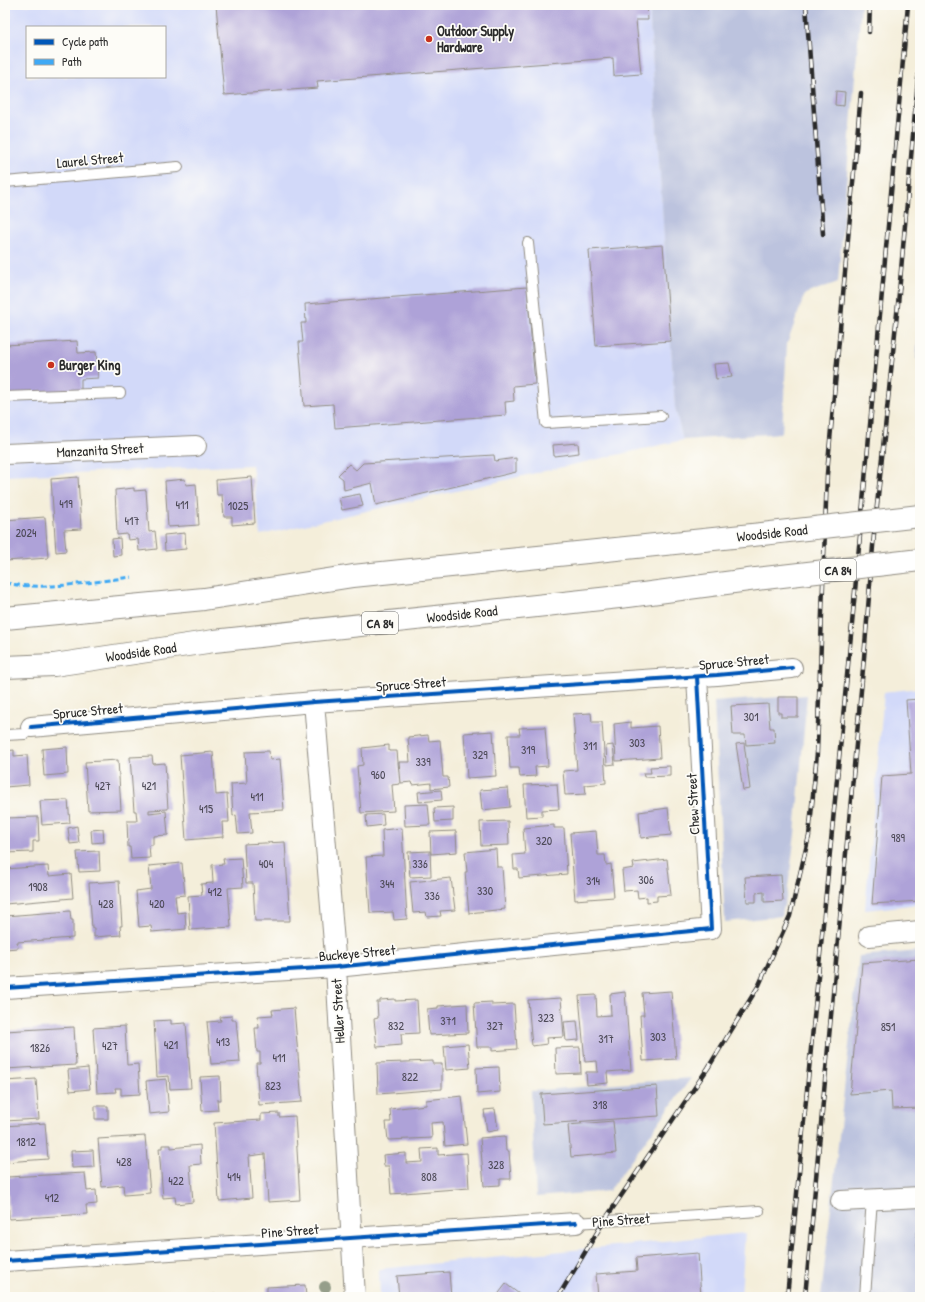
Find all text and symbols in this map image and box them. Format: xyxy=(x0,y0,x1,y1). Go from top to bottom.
place label: Outdoor Supply Hardware xyxy=(437,21,514,56)
legend xyxy=(26,26,166,78)
text: Cycle path xyxy=(62,33,108,50)
marker: Outdoor Supply Hardware xyxy=(424,34,434,44)
text: Path xyxy=(62,53,82,70)
street label: Laurel Street xyxy=(56,147,124,172)
place label: Burger King xyxy=(59,355,121,376)
marker: Burger King xyxy=(46,360,56,370)
street label: Manzanita Street xyxy=(56,438,144,461)
house number: 419 xyxy=(59,495,73,512)
house number: 411 xyxy=(175,496,189,513)
house number: 1025 xyxy=(228,497,248,514)
house number: 417 xyxy=(125,512,139,529)
street label: Woodside Road xyxy=(736,519,809,546)
house number: 2024 xyxy=(15,524,37,541)
road number: CA 84 xyxy=(820,559,856,581)
street label: Woodside Road xyxy=(426,600,499,627)
road number: CA 84 xyxy=(362,612,398,634)
street label: Woodside Road xyxy=(104,637,178,666)
street label: Spruce Street xyxy=(698,649,770,675)
street label: Spruce Street xyxy=(375,672,447,696)
street label: Spruce Street xyxy=(52,698,124,724)
house number: 301 xyxy=(743,708,759,725)
house number: 303 xyxy=(629,734,645,751)
house number: 311 xyxy=(583,737,597,754)
house number: 319 xyxy=(521,741,536,758)
house number: 329 xyxy=(472,746,488,763)
house number: 339 xyxy=(415,753,431,770)
house number: 960 xyxy=(371,766,385,783)
street label: Chew Street xyxy=(681,773,704,835)
house number: 427 xyxy=(95,777,111,794)
house number: 421 xyxy=(142,777,156,794)
house number: 411 xyxy=(250,788,264,805)
house number: 415 xyxy=(199,800,213,817)
house number: 989 xyxy=(891,829,906,846)
house number: 320 xyxy=(536,832,552,849)
house number: 404 xyxy=(259,855,274,872)
house number: 336 xyxy=(412,855,428,872)
house number: 306 xyxy=(638,871,654,888)
house number: 314 xyxy=(586,872,601,889)
house number: 344 xyxy=(380,875,395,892)
house number: 1908 xyxy=(28,878,48,895)
house number: 330 xyxy=(477,882,493,899)
house number: 412 xyxy=(208,883,223,900)
house number: 336 xyxy=(424,887,440,904)
house number: 428 xyxy=(98,895,114,912)
house number: 420 xyxy=(149,895,165,912)
street label: Buckeye Street xyxy=(318,940,396,966)
street label: Heller Street xyxy=(326,978,349,1044)
house number: 323 xyxy=(538,1009,554,1026)
house number: 371 xyxy=(440,1012,456,1029)
house number: 832 xyxy=(388,1017,404,1034)
house number: 327 xyxy=(487,1017,504,1034)
house number: 851 xyxy=(881,1018,895,1035)
house number: 303 xyxy=(650,1028,666,1045)
house number: 317 xyxy=(598,1030,614,1047)
house number: 413 xyxy=(216,1033,230,1050)
house number: 421 xyxy=(164,1036,178,1053)
house number: 427 xyxy=(102,1037,118,1054)
house number: 1826 xyxy=(30,1039,50,1056)
house number: 411 xyxy=(272,1049,286,1066)
house number: 822 xyxy=(402,1068,419,1085)
house number: 823 xyxy=(265,1077,281,1094)
house number: 318 xyxy=(593,1096,607,1113)
house number: 1812 xyxy=(16,1133,36,1150)
house number: 428 xyxy=(116,1153,132,1170)
house number: 328 xyxy=(488,1156,504,1173)
house number: 414 xyxy=(227,1168,241,1185)
house number: 808 xyxy=(421,1168,437,1185)
house number: 422 xyxy=(168,1172,184,1189)
house number: 412 xyxy=(45,1189,60,1206)
street label: Pine Street xyxy=(592,1208,651,1231)
street label: Pine Street xyxy=(261,1219,320,1242)

